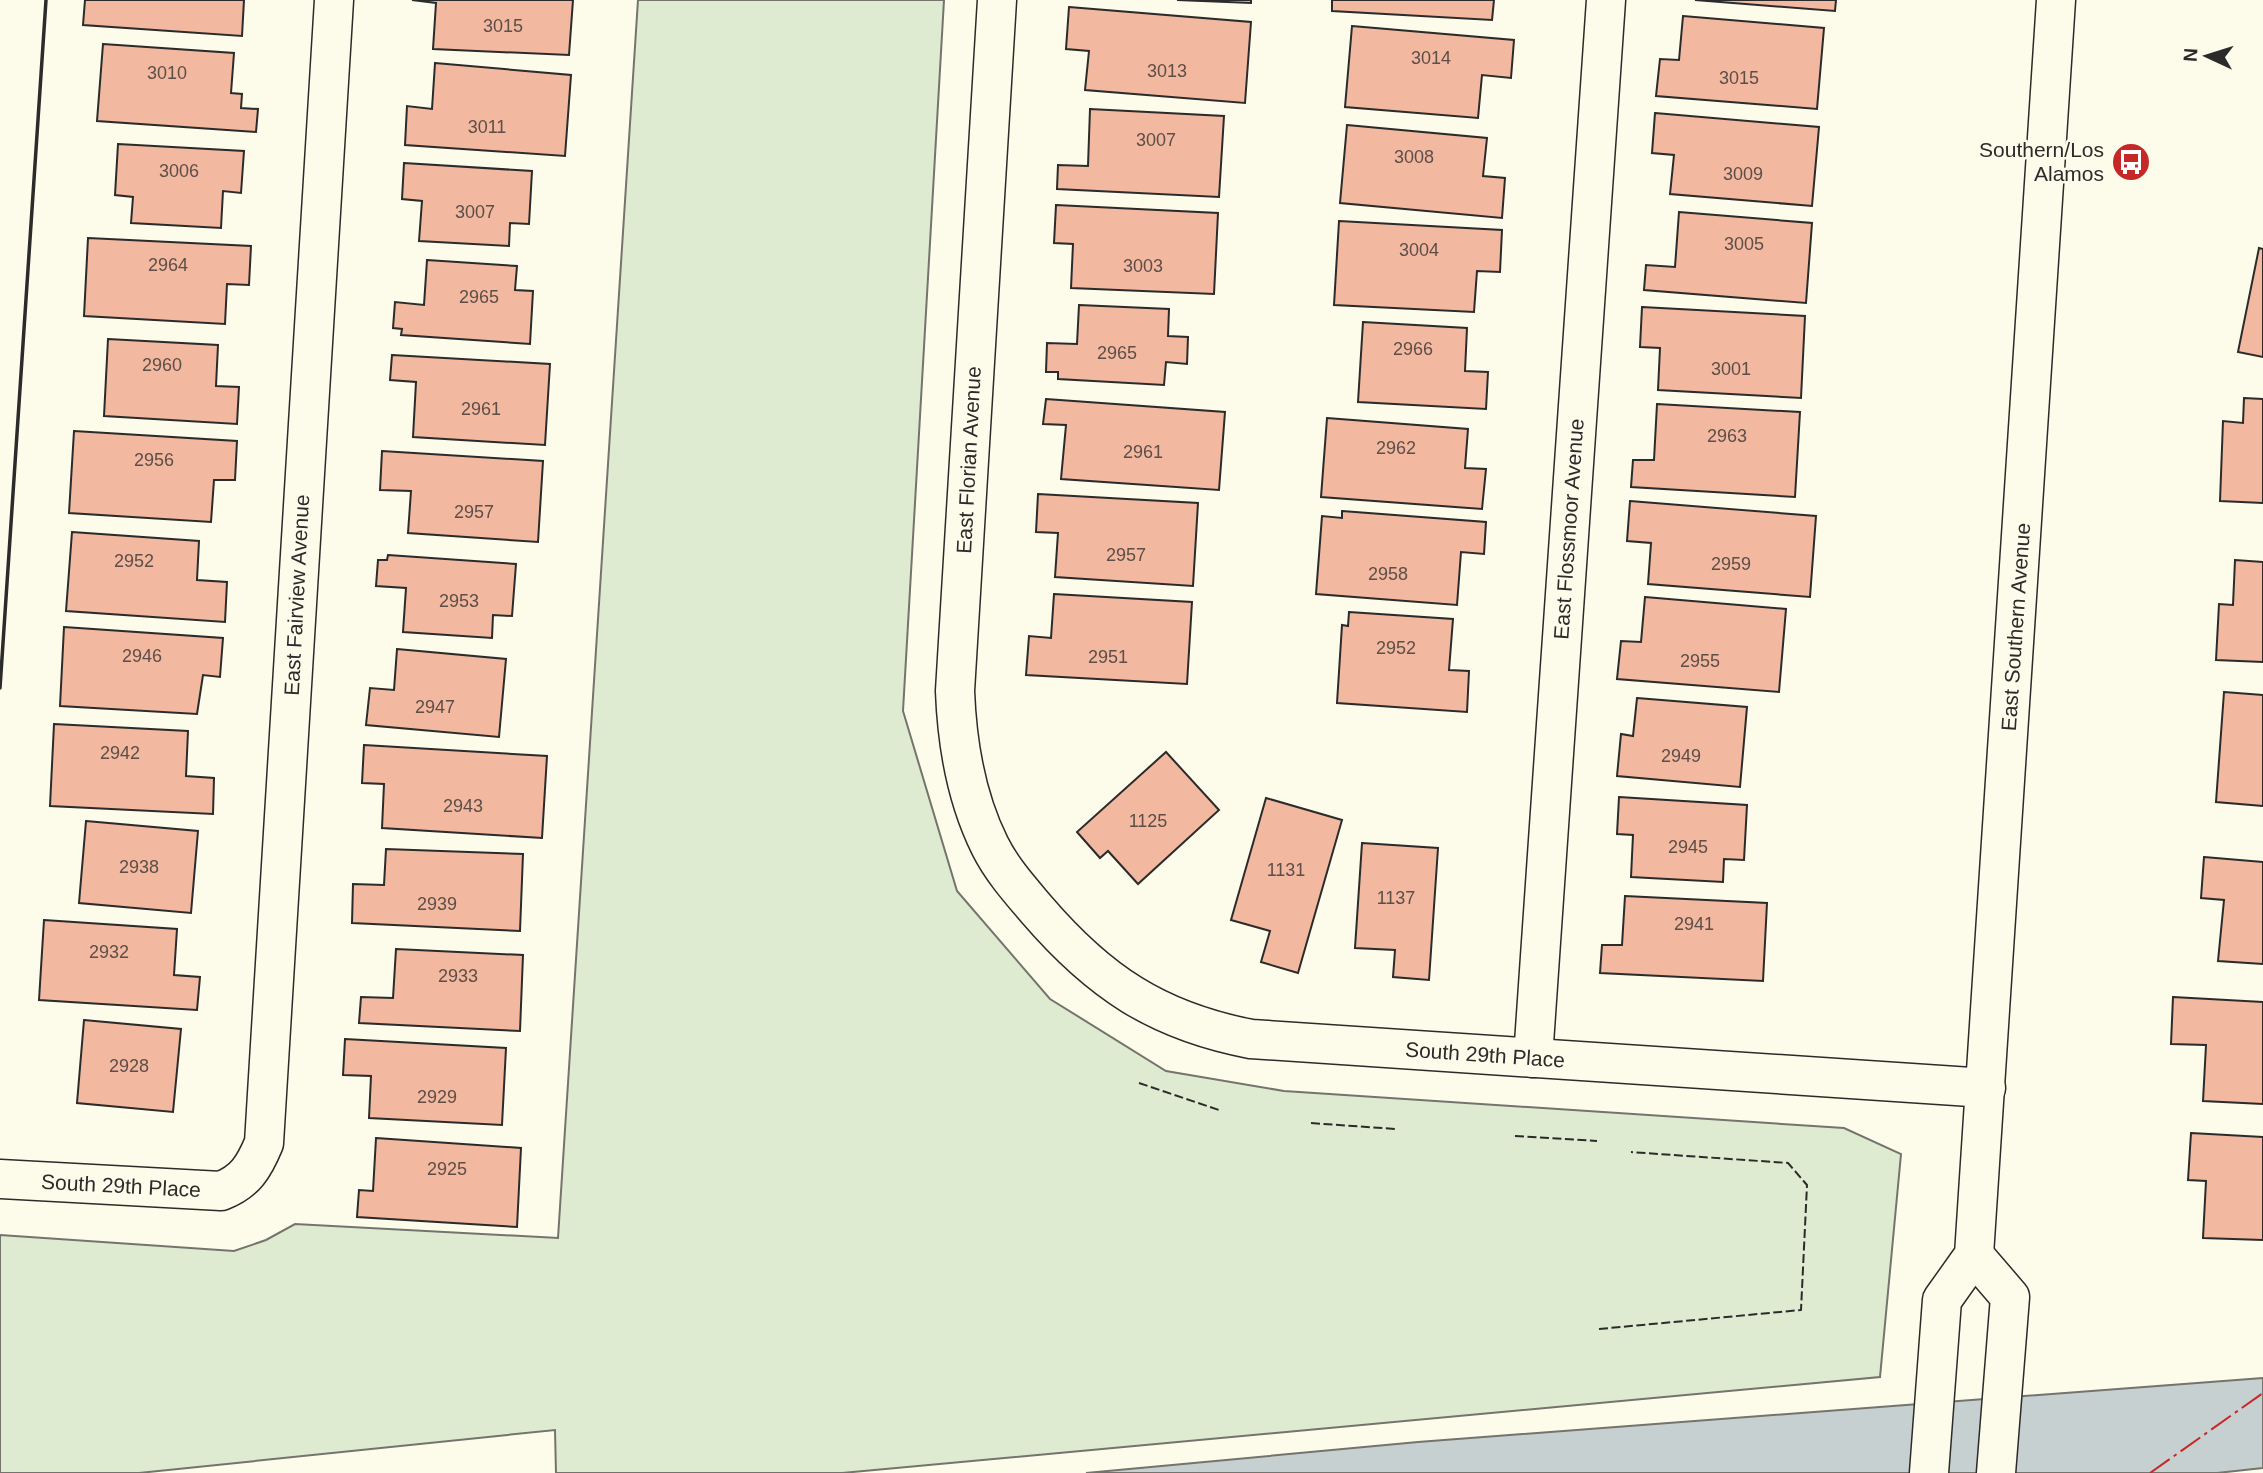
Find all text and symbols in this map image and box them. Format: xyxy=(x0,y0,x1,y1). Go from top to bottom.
house number: 3015 xyxy=(483,16,523,36)
north arrow xyxy=(2172,21,2242,91)
text: N xyxy=(2180,47,2201,62)
house number: 3014 xyxy=(1411,48,1451,68)
house number: 3013 xyxy=(1147,61,1187,81)
house number: 3010 xyxy=(147,63,187,83)
house number: 3015 xyxy=(1719,68,1759,88)
house number: 3011 xyxy=(468,117,506,137)
house number: 3007 xyxy=(1136,130,1176,150)
place label: Southern/Los Alamos xyxy=(1979,138,2104,185)
bus stop icon: Southern/Los Alamos xyxy=(2110,141,2152,183)
house number: 3008 xyxy=(1394,147,1434,167)
house number: 3006 xyxy=(159,161,199,181)
house number: 3009 xyxy=(1723,164,1763,184)
house number: 3007 xyxy=(455,202,495,222)
house number: 3005 xyxy=(1724,234,1764,254)
house number: 3004 xyxy=(1399,240,1439,260)
house number: 2964 xyxy=(148,255,188,275)
house number: 3003 xyxy=(1123,256,1163,276)
house number: 2965 xyxy=(459,287,499,307)
house number: 2966 xyxy=(1393,339,1433,359)
house number: 2965 xyxy=(1097,343,1137,363)
house number: 2960 xyxy=(142,355,182,375)
house number: 3001 xyxy=(1711,359,1751,379)
street label: East Florian Avenue xyxy=(952,366,985,554)
house number: 2961 xyxy=(461,399,501,419)
street label: East Flossmoor Avenue xyxy=(1549,418,1588,640)
house number: 2963 xyxy=(1707,426,1747,446)
house number: 2962 xyxy=(1376,438,1416,458)
house number: 2961 xyxy=(1123,442,1163,462)
house number: 2956 xyxy=(134,450,174,470)
street label: East Fairview Avenue xyxy=(280,494,313,696)
house number: 2957 xyxy=(454,502,494,522)
street label: East Southern Avenue xyxy=(1997,522,2034,732)
house number: 2957 xyxy=(1106,545,1146,565)
house number: 2952 xyxy=(114,551,154,571)
house number: 2959 xyxy=(1711,554,1751,574)
house number: 2958 xyxy=(1368,564,1408,584)
house number: 2953 xyxy=(439,591,479,611)
house number: 2952 xyxy=(1376,638,1416,658)
house number: 2946 xyxy=(122,646,162,666)
house number: 2951 xyxy=(1088,647,1128,667)
house number: 2955 xyxy=(1680,651,1720,671)
house number: 2947 xyxy=(415,697,455,717)
house number: 2942 xyxy=(100,743,140,763)
house number: 2949 xyxy=(1661,746,1701,766)
house number: 2943 xyxy=(443,796,483,816)
house number: 1125 xyxy=(1129,811,1167,831)
house number: 2945 xyxy=(1668,837,1708,857)
house number: 2938 xyxy=(119,857,159,877)
house number: 1131 xyxy=(1267,860,1305,880)
house number: 1137 xyxy=(1377,888,1415,908)
house number: 2939 xyxy=(417,894,457,914)
house number: 2941 xyxy=(1674,914,1714,934)
house number: 2932 xyxy=(89,942,129,962)
house number: 2933 xyxy=(438,966,478,986)
street label: South 29th Place xyxy=(1404,1037,1566,1072)
house number: 2928 xyxy=(109,1056,149,1076)
house number: 2929 xyxy=(417,1087,457,1107)
house number: 2925 xyxy=(427,1159,467,1179)
street label: South 29th Place xyxy=(41,1170,201,1201)

